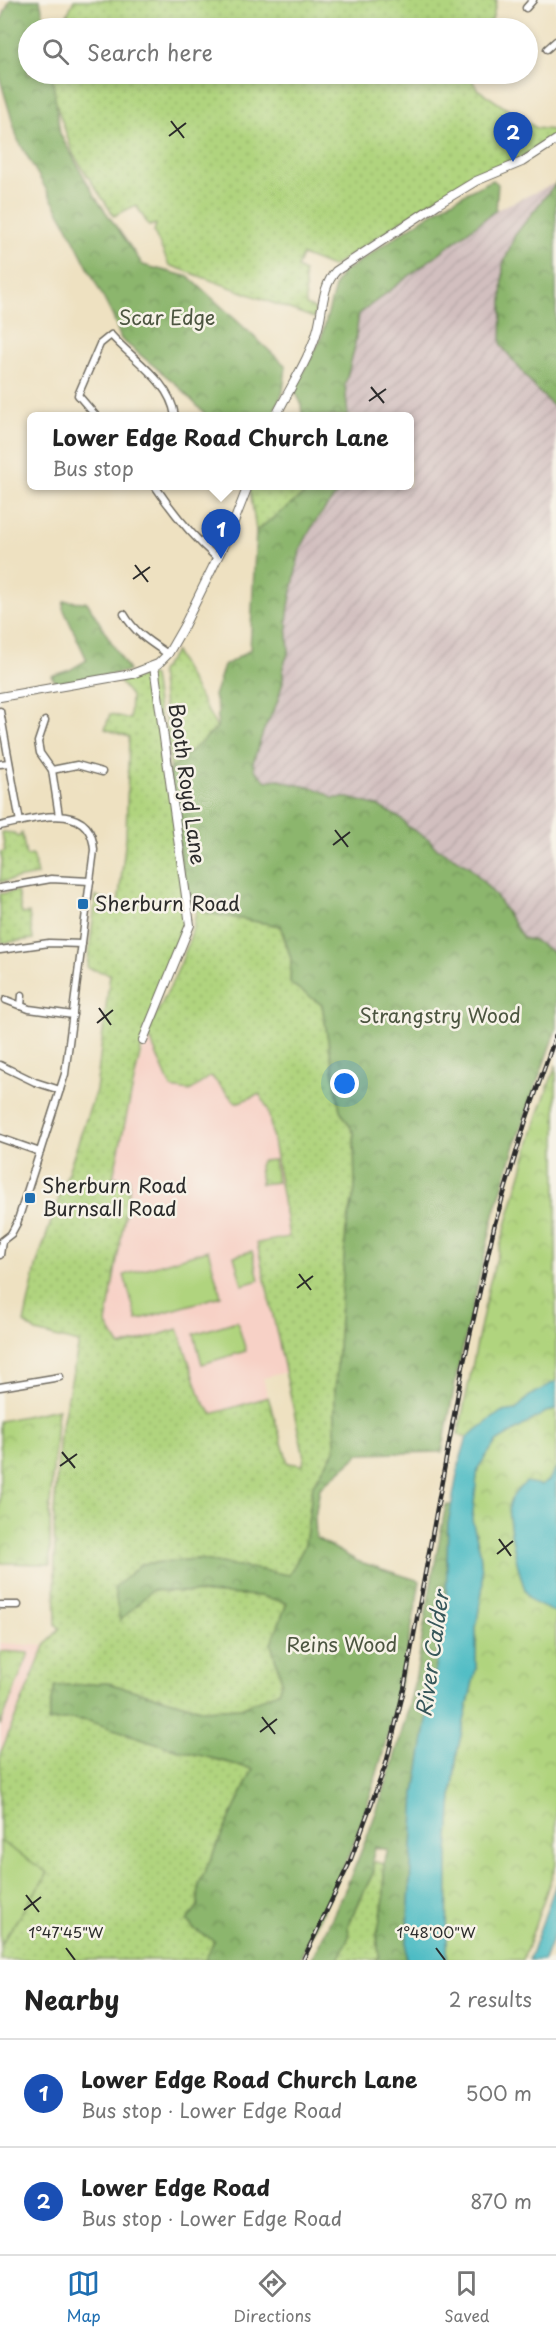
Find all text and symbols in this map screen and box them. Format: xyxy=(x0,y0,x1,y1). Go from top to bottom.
search box xyxy=(18,18,538,84)
icon: search xyxy=(39,35,72,68)
text: Search here xyxy=(87,35,213,68)
pin: 2 xyxy=(494,112,532,162)
park label: Scar Edge xyxy=(119,302,215,332)
popup xyxy=(27,412,414,490)
text: Lower Edge Road Church Lane xyxy=(52,420,389,453)
text: Bus stop xyxy=(52,453,134,483)
pin: 1 xyxy=(202,510,240,559)
street label: Booth Royd Lane xyxy=(162,701,214,867)
place label: Sherburn Road xyxy=(95,888,240,918)
marker: Sherburn Road xyxy=(76,897,90,911)
park label: Strangstry Wood xyxy=(359,1000,521,1030)
your location xyxy=(330,1069,359,1098)
place label: Sherburn Road Burnsall Road xyxy=(42,1170,187,1223)
marker: Sherburn Road Burnsall Road xyxy=(23,1191,37,1205)
water label: River Calder xyxy=(406,1586,456,1719)
park label: Reins Wood xyxy=(287,1629,397,1659)
text: 1°47'45"W xyxy=(29,1920,104,1943)
text: 1°48'00"W xyxy=(396,1920,476,1943)
text: Nearby xyxy=(24,1980,119,2019)
text: 2 results xyxy=(449,1984,532,2014)
text: Lower Edge Road Church Lane xyxy=(81,2062,417,2095)
text: 1 xyxy=(39,2078,48,2108)
text: 500 m xyxy=(465,2078,532,2108)
text: Bus stop · Lower Edge Road xyxy=(81,2095,342,2125)
text: Lower Edge Road xyxy=(81,2170,270,2203)
text: 2 xyxy=(36,2186,51,2216)
text: 870 m xyxy=(470,2186,532,2216)
text: Bus stop · Lower Edge Road xyxy=(81,2203,342,2233)
tab: Map xyxy=(66,2267,101,2327)
tab: Directions xyxy=(233,2267,311,2327)
tab: Saved xyxy=(444,2267,490,2327)

